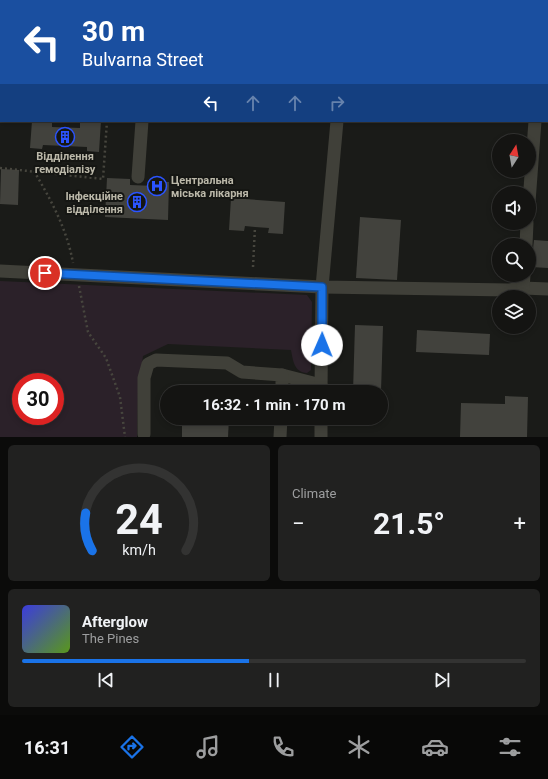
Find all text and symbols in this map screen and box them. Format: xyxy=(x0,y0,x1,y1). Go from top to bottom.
text: 30 m xyxy=(82,15,145,48)
icon: left xyxy=(16,16,68,68)
text: Bulvarna Street xyxy=(82,49,204,70)
icon: left xyxy=(200,92,222,114)
icon: ahead xyxy=(242,92,264,114)
icon: ahead xyxy=(284,92,306,114)
icon: right xyxy=(326,92,348,114)
building icon: Відділення гемодіалізу xyxy=(54,126,76,148)
north arrow xyxy=(492,134,536,178)
map controls xyxy=(492,134,536,334)
place label: Відділення гемодіалізу xyxy=(35,150,96,176)
place label: Центральна міська лікарня xyxy=(171,174,249,200)
hospital icon: Центральна міська лікарня xyxy=(146,175,168,197)
button: sound xyxy=(492,186,536,230)
place label: Інфекційне відділення xyxy=(65,190,123,216)
building icon: Інфекційне відділення xyxy=(126,191,148,213)
button: search xyxy=(492,238,536,282)
pin xyxy=(28,256,62,290)
icon: arrive xyxy=(34,262,56,284)
button: layers xyxy=(492,290,536,334)
position arrow xyxy=(301,324,343,366)
speed limit sign: 30 xyxy=(12,373,64,425)
text: 16:32 · 1 min · 170 m xyxy=(203,396,345,414)
text: Climate xyxy=(292,486,336,501)
text: 24 xyxy=(115,495,163,544)
text: 21.5° xyxy=(373,506,445,541)
text: − xyxy=(292,511,305,536)
text: + xyxy=(514,511,526,536)
text: km/h xyxy=(122,542,156,558)
text: Afterglow xyxy=(82,613,148,631)
text: The Pines xyxy=(82,631,139,646)
icon: previous xyxy=(95,669,117,691)
icon: pause xyxy=(263,669,285,691)
icon: next xyxy=(431,669,453,691)
icon: directions xyxy=(118,733,146,761)
icon: music xyxy=(194,733,222,761)
icon: phone xyxy=(269,733,297,761)
icon: climate xyxy=(345,733,373,761)
icon: car xyxy=(421,733,449,761)
icon: filters xyxy=(496,733,524,761)
text: 16:31 xyxy=(24,737,70,758)

